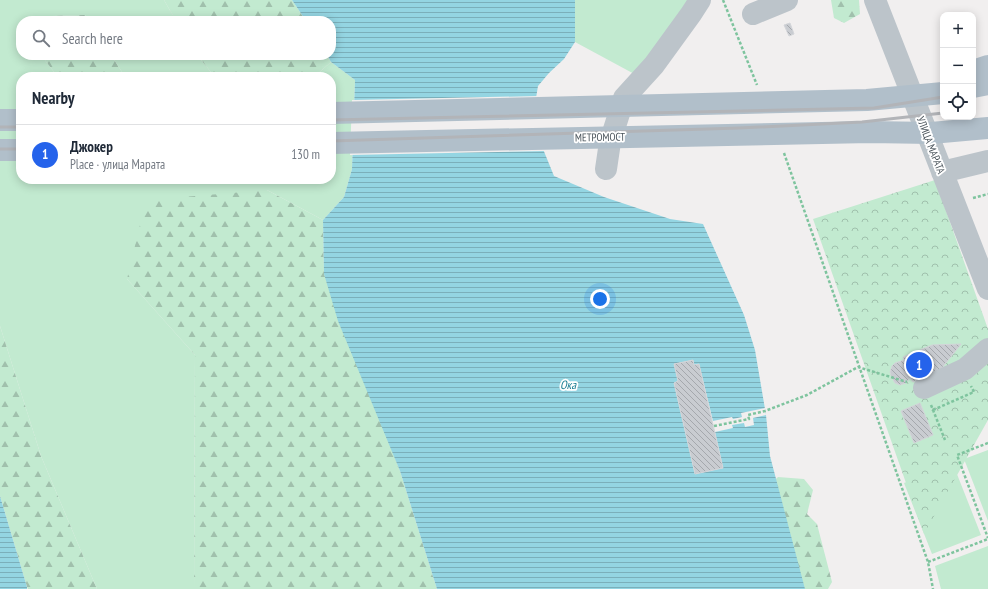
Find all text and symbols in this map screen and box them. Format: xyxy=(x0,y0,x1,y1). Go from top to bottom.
map controls xyxy=(940,12,976,120)
button: + xyxy=(940,12,976,48)
search box xyxy=(16,16,336,60)
icon: search xyxy=(30,27,52,49)
text: Search here xyxy=(62,29,123,48)
button: − xyxy=(940,48,976,84)
button: locate xyxy=(940,84,976,120)
text: Nearby xyxy=(32,87,75,109)
street label: УЛИЦА МАРАТА xyxy=(914,114,949,176)
street label: МЕТРОМОСТ xyxy=(575,130,625,144)
text: Джокер xyxy=(70,137,113,156)
text: 1 xyxy=(42,146,48,163)
text: 130 m xyxy=(291,146,320,163)
text: Place · улица Марата xyxy=(70,156,165,173)
your location xyxy=(590,289,610,309)
pin: 1 xyxy=(906,350,932,380)
water label: Ока xyxy=(560,377,577,392)

